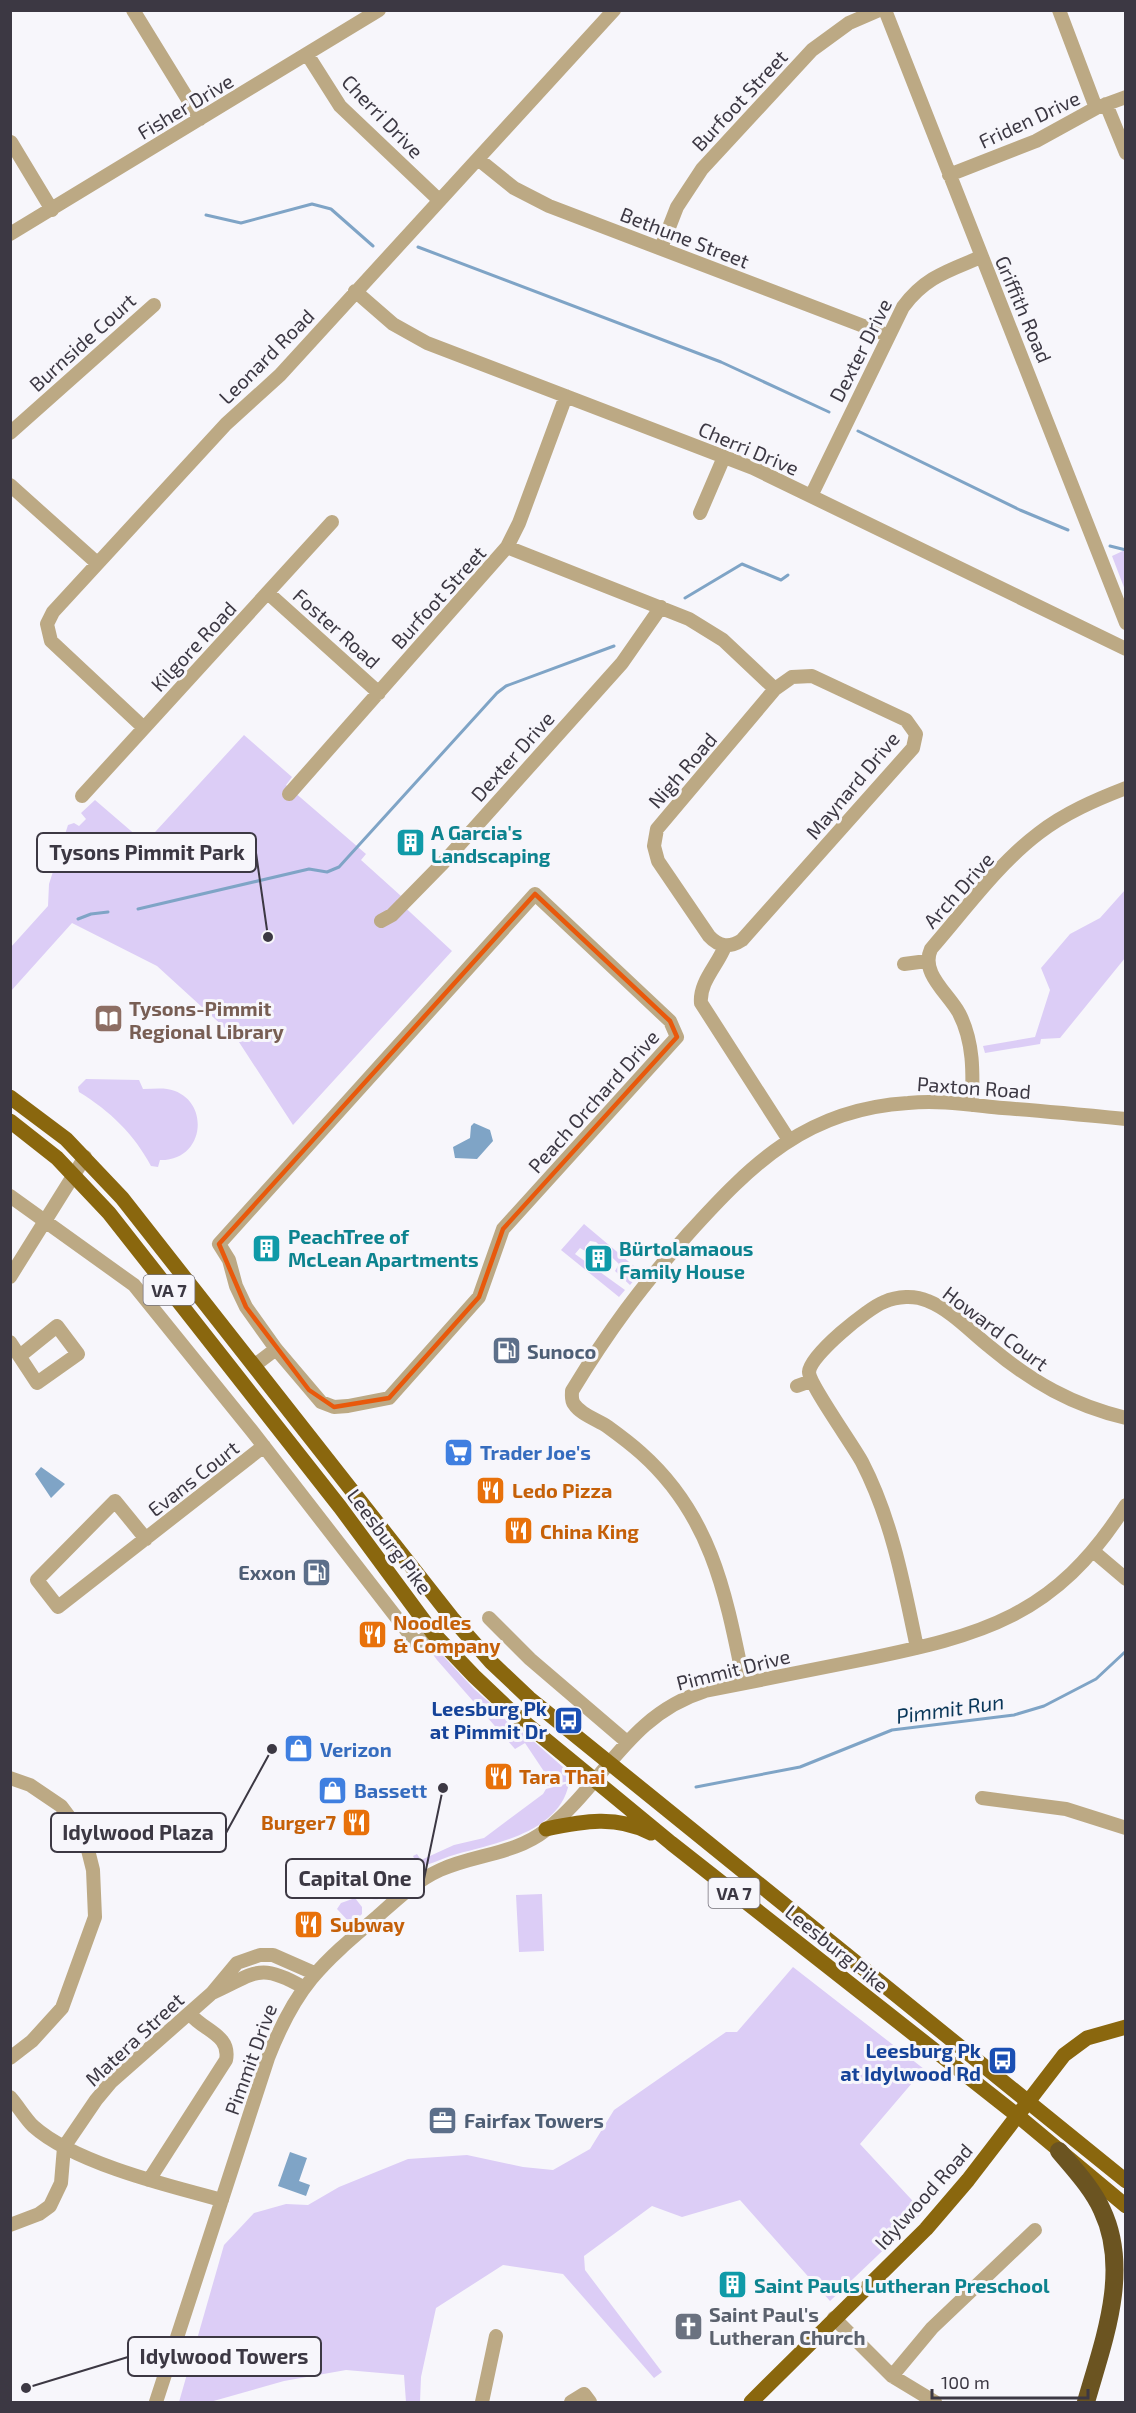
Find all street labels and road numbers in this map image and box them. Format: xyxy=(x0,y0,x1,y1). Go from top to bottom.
street label: Burfoot Street xyxy=(686,44,792,156)
street label: Fisher Drive xyxy=(133,68,237,144)
street label: Cherri Drive xyxy=(337,69,429,163)
street label: Friden Drive xyxy=(974,85,1084,153)
street label: Bethune Street xyxy=(617,201,753,273)
street label: Griffith Road xyxy=(991,252,1057,366)
street label: Burnside Court xyxy=(24,288,140,396)
street label: Dexter Drive xyxy=(824,294,896,406)
street label: Leonard Road xyxy=(213,303,319,409)
street label: Cherri Drive xyxy=(695,416,803,480)
street label: Burfoot Street xyxy=(386,541,491,653)
street label: Foster Road xyxy=(289,583,385,673)
street label: Kilgore Road xyxy=(145,596,241,696)
street label: Dexter Drive xyxy=(465,706,559,806)
street label: Maynard Drive xyxy=(800,726,904,844)
street label: Nigh Road xyxy=(643,727,721,813)
street label: Arch Drive xyxy=(918,847,998,933)
street label: Peach Orchard Drive xyxy=(523,1025,663,1177)
street label: Paxton Road xyxy=(916,1071,1032,1103)
road number: VA 7 xyxy=(144,1275,195,1305)
street label: Howard Court xyxy=(939,1281,1054,1376)
street label: Evans Court xyxy=(143,1435,244,1521)
street label: Leesburg Pike xyxy=(343,1484,437,1598)
street label: Pimmit Drive xyxy=(674,1643,792,1695)
road number: VA 7 xyxy=(708,1878,760,1908)
street label: Leesburg Pike xyxy=(781,1899,893,1997)
street label: Matera Street xyxy=(80,1987,189,2091)
street label: Pimmit Drive xyxy=(219,2000,281,2118)
street label: Idylwood Road xyxy=(869,2138,977,2254)

